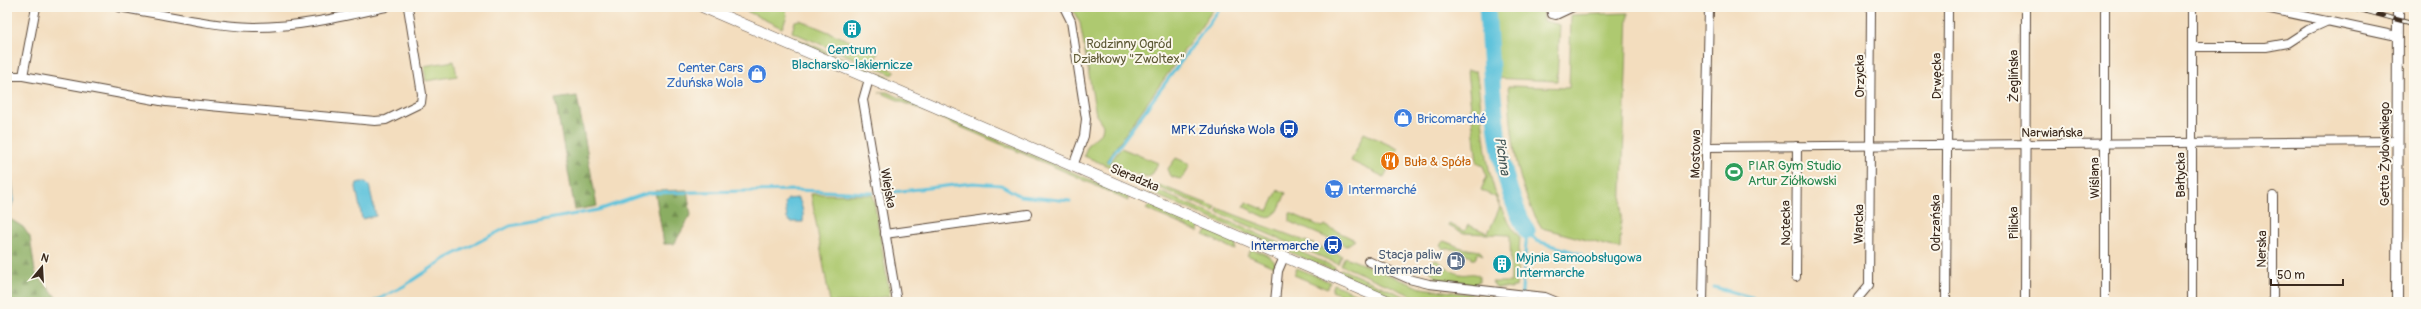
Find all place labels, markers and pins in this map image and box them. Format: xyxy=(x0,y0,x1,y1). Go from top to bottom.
building icon: Centrum Blacharsko-lakiernicze xyxy=(841,18,863,40)
place label: Centrum Blacharsko-lakiernicze xyxy=(791,42,913,73)
place label: Center Cars Zduńska Wola xyxy=(666,60,743,91)
shop icon: Center Cars Zduńska Wola xyxy=(746,63,768,85)
shop icon: Bricomarché xyxy=(1392,107,1414,129)
place label: Bricomarché xyxy=(1417,111,1486,127)
bus stop icon: MPK Zduńska Wola xyxy=(1278,118,1300,140)
place label: MPK Zduńska Wola xyxy=(1171,122,1275,138)
restaurant icon: Buła & Spóła xyxy=(1379,150,1401,172)
place label: Buła & Spóła xyxy=(1404,154,1471,170)
place label: PIAR Gym Studio Artur Ziółkowski xyxy=(1748,158,1841,189)
sports icon: PIAR Gym Studio Artur Ziółkowski xyxy=(1723,161,1745,183)
supermarket icon: Intermarché xyxy=(1323,178,1345,200)
place label: Intermarché xyxy=(1348,182,1417,198)
bus stop icon: Intermarche xyxy=(1322,234,1344,256)
place label: Intermarche xyxy=(1250,238,1320,254)
place label: Stacja paliw Intermarche xyxy=(1373,247,1443,278)
fuel station icon: Stacja paliw Intermarche xyxy=(1445,250,1467,272)
place label: Myjnia Samoobsługowa Intermarche xyxy=(1516,250,1642,281)
building icon: Myjnia Samoobsługowa Intermarche xyxy=(1491,253,1513,275)

